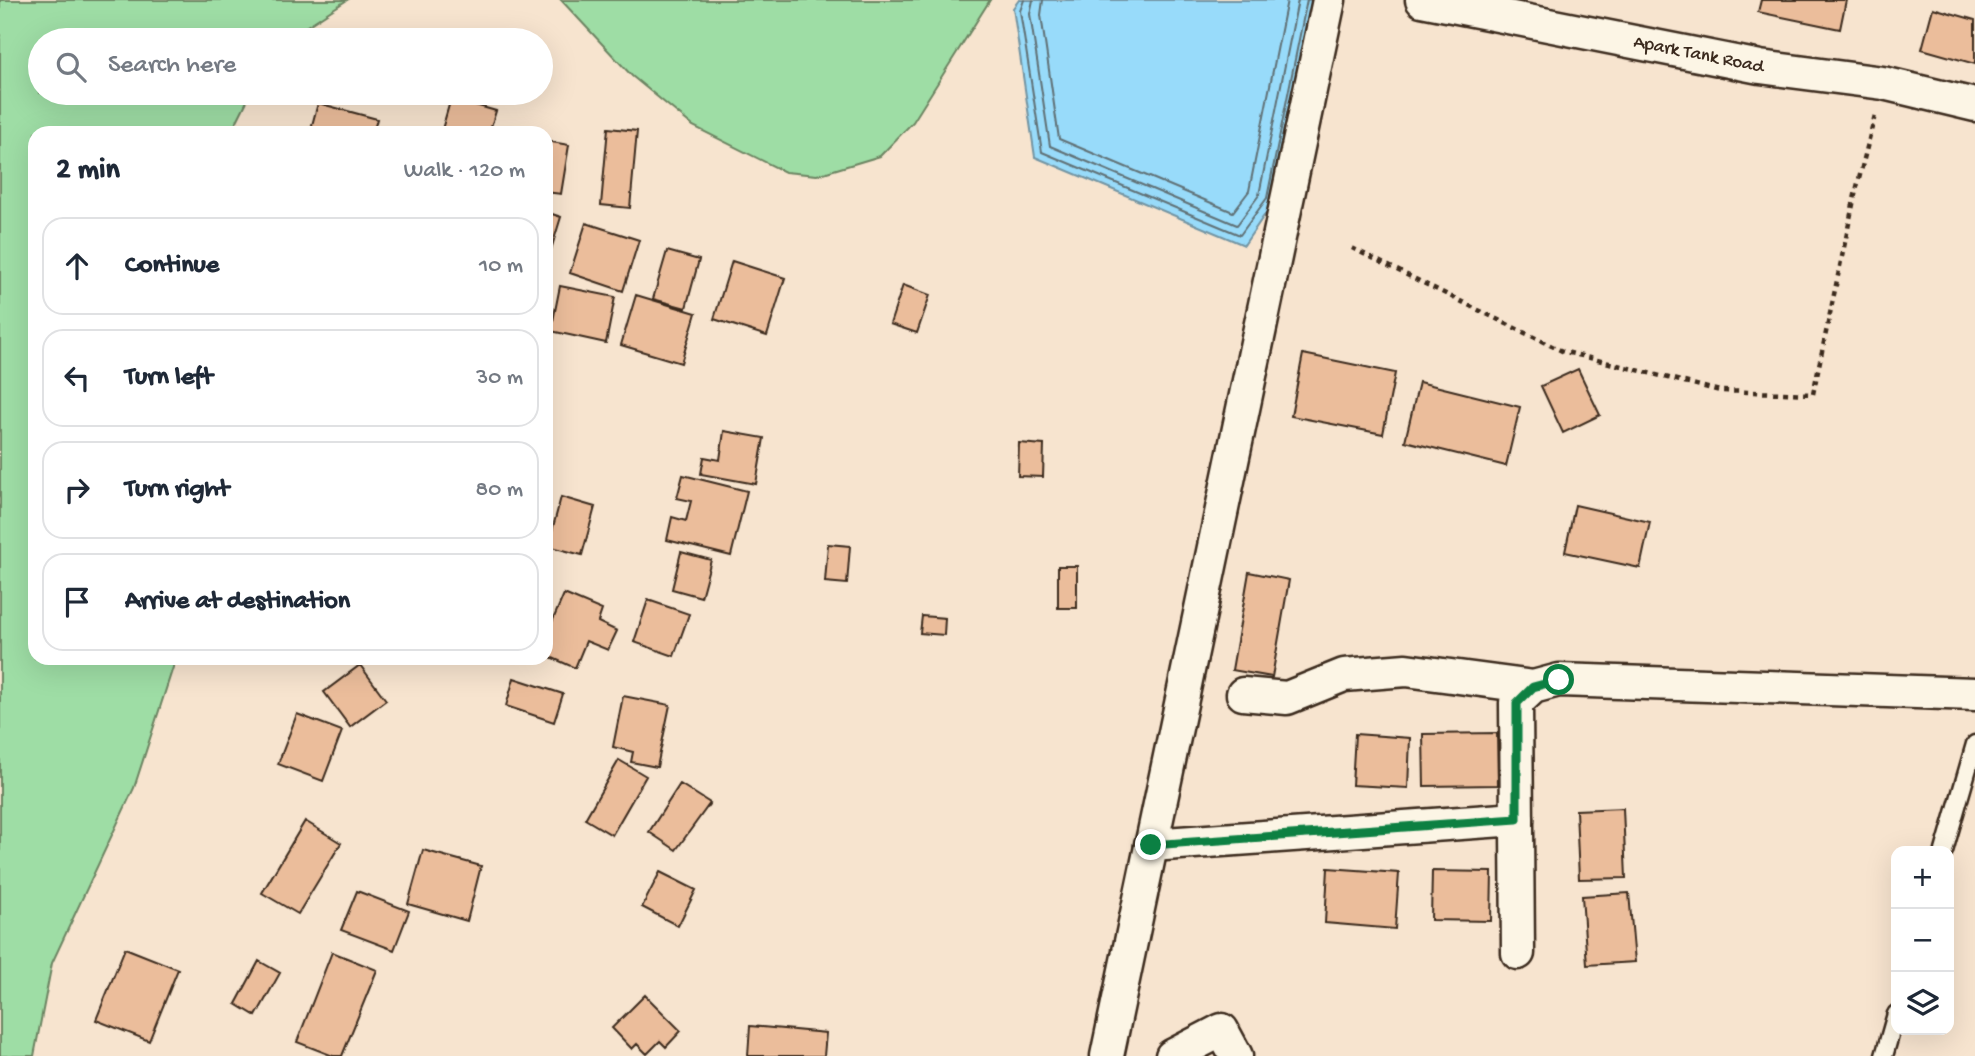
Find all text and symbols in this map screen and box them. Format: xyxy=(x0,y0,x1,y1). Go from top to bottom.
search box xyxy=(28,28,553,105)
street label: Apark Tank Road xyxy=(1631,31,1768,79)
icon: search xyxy=(52,48,90,86)
text: Search here xyxy=(108,51,236,82)
text: 2 min xyxy=(56,154,120,189)
text: Walk · 120 m xyxy=(404,158,525,185)
icon: ahead xyxy=(58,247,96,285)
text: Continue xyxy=(125,251,219,282)
text: 10 m xyxy=(479,253,523,280)
icon: left xyxy=(58,359,96,397)
text: Turn left xyxy=(125,363,213,394)
text: 30 m xyxy=(476,365,523,392)
icon: right xyxy=(58,471,96,509)
text: Turn right xyxy=(125,475,229,506)
text: 80 m xyxy=(476,477,523,504)
icon: arrive xyxy=(58,583,96,621)
text: Arrive at destination xyxy=(125,587,350,618)
route start xyxy=(1543,664,1574,695)
route end xyxy=(1135,829,1166,860)
map controls xyxy=(1891,846,1954,1035)
button: + xyxy=(1891,846,1954,909)
button: − xyxy=(1891,909,1954,972)
button: layers xyxy=(1891,972,1954,1035)

